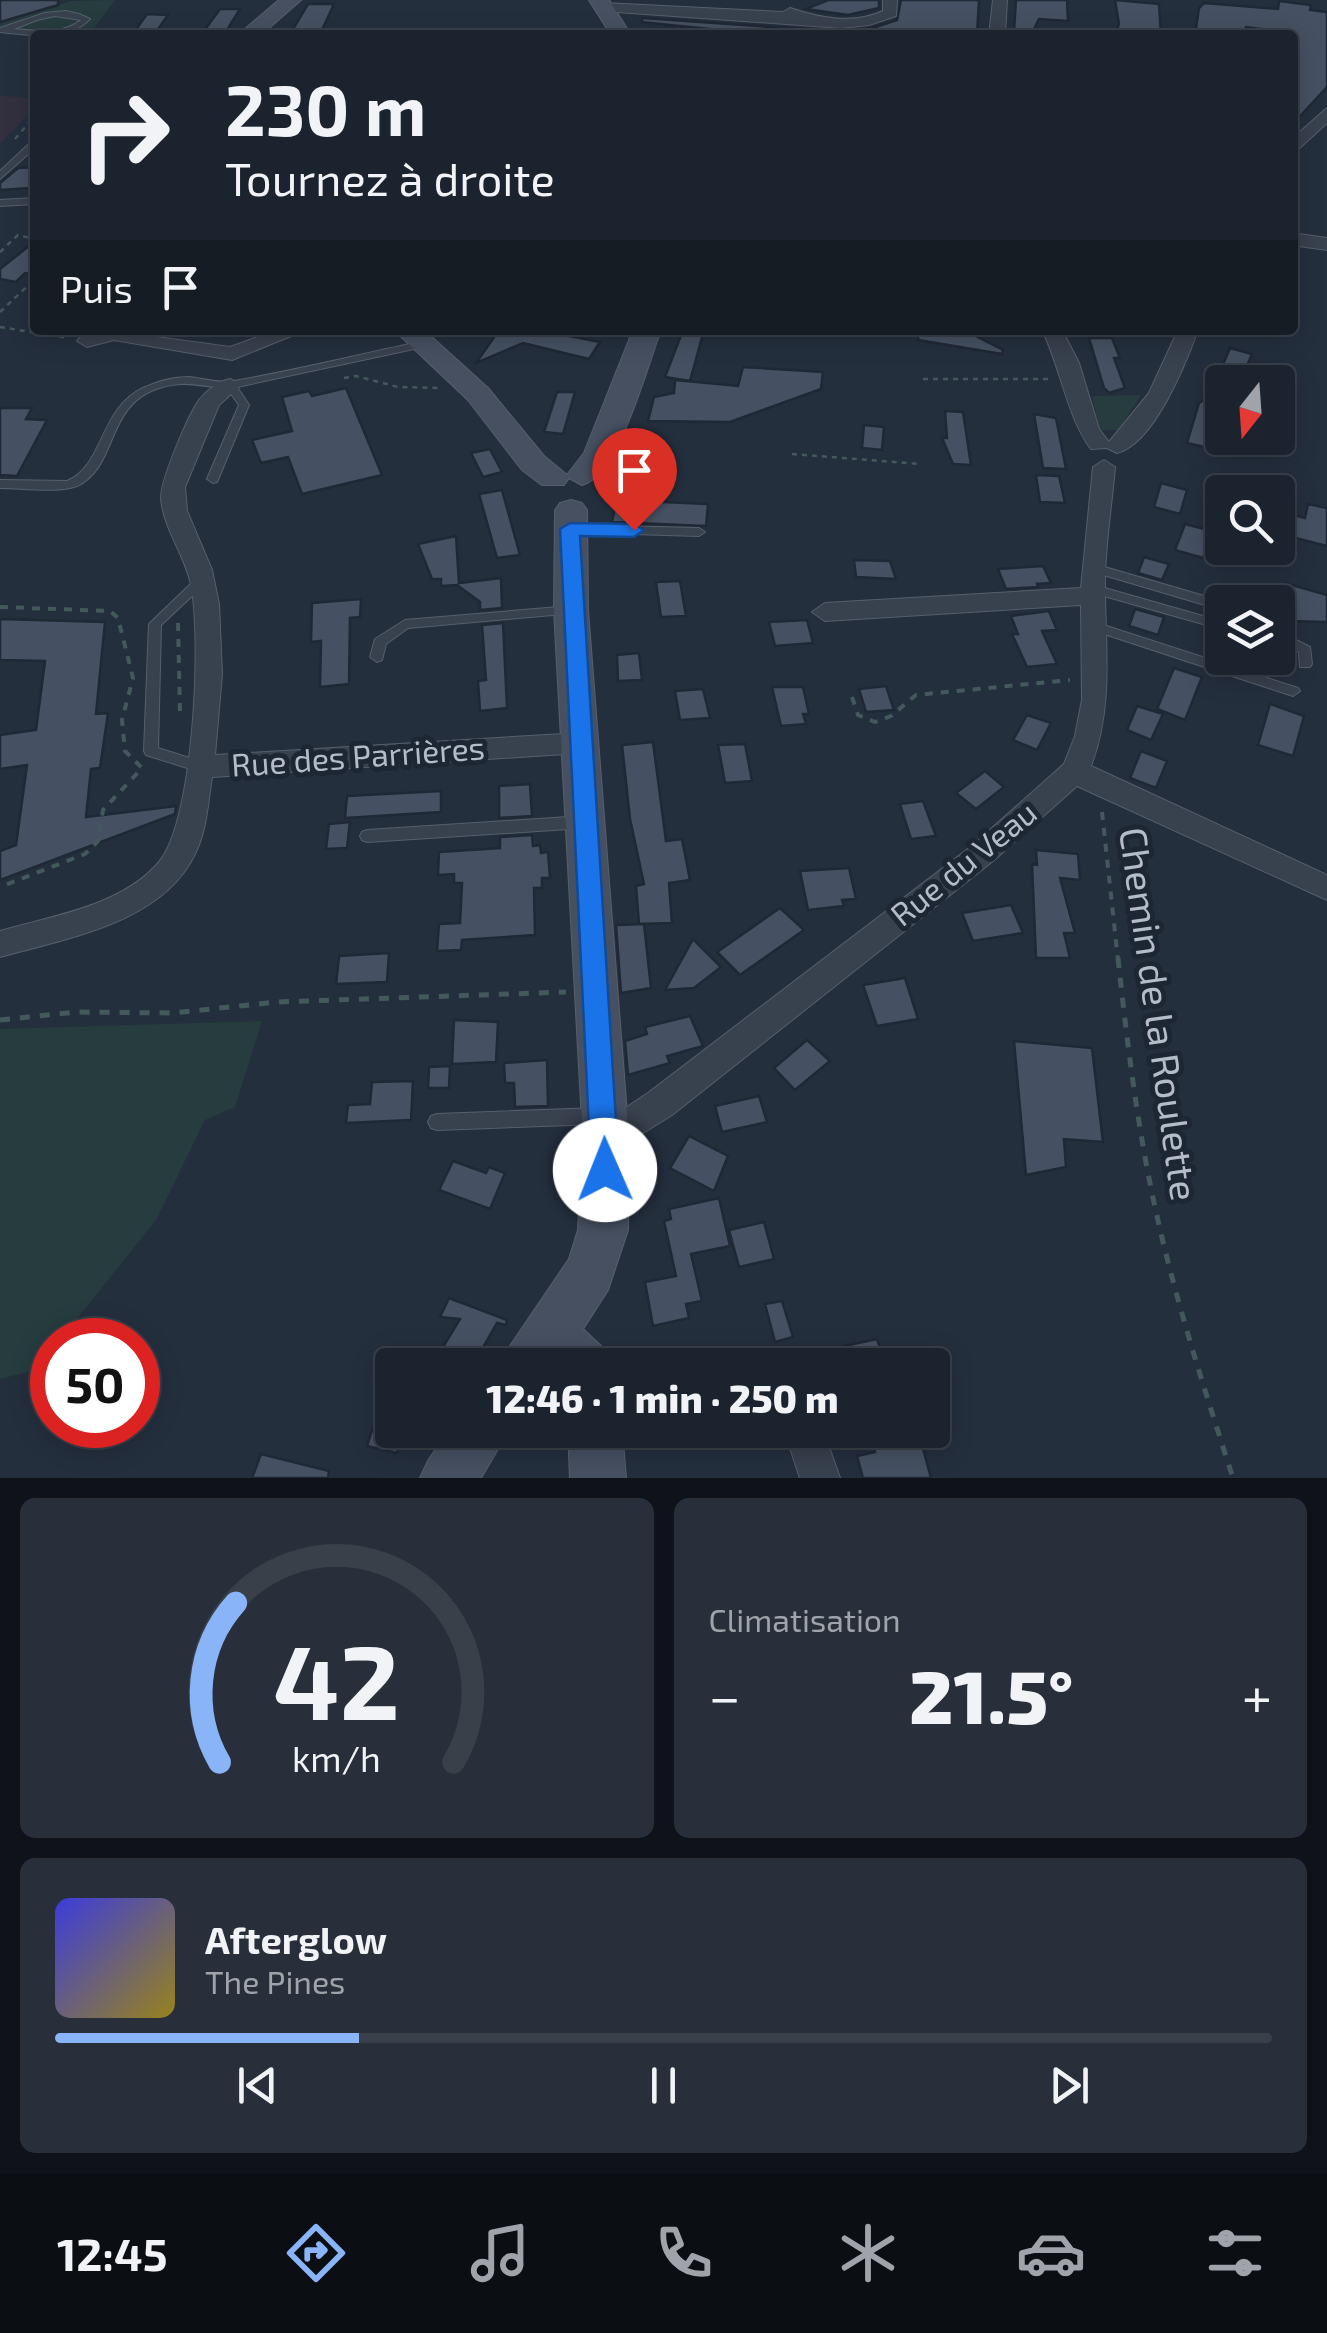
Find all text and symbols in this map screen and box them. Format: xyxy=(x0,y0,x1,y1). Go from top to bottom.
text: 230 m xyxy=(225,66,426,150)
icon: right xyxy=(60,70,190,200)
text: Tournez à droite xyxy=(225,151,555,205)
icon: arrive xyxy=(153,260,208,315)
text: Puis xyxy=(60,265,133,311)
north arrow xyxy=(1205,365,1295,455)
map controls xyxy=(1205,365,1295,675)
pin xyxy=(592,428,677,531)
icon: arrive xyxy=(607,443,662,498)
button: search xyxy=(1205,475,1295,565)
button: layers xyxy=(1205,585,1295,675)
street label: Rue des Parrières xyxy=(230,727,486,783)
street label: Rue du Veau xyxy=(882,792,1043,933)
street label: Chemin de la Roulette xyxy=(1111,824,1209,1203)
position arrow xyxy=(553,1118,657,1222)
speed limit sign: 50 xyxy=(30,1318,160,1448)
text: 12:46 · 1 min · 250 m xyxy=(486,1375,839,1421)
text: Climatisation xyxy=(709,1600,901,1638)
text: 42 xyxy=(273,1616,400,1741)
text: 21.5° xyxy=(909,1649,1073,1739)
text: − xyxy=(709,1662,741,1728)
text: + xyxy=(1242,1662,1272,1728)
text: km/h xyxy=(292,1736,381,1779)
text: Afterglow xyxy=(205,1916,387,1962)
text: The Pines xyxy=(205,1962,345,2000)
icon: previous xyxy=(230,2058,285,2113)
icon: pause xyxy=(636,2058,691,2113)
icon: next xyxy=(1042,2058,1097,2113)
icon: directions xyxy=(281,2218,351,2288)
icon: music xyxy=(465,2218,535,2288)
icon: phone xyxy=(649,2218,719,2288)
icon: climate xyxy=(833,2218,903,2288)
icon: car xyxy=(1016,2218,1086,2288)
icon: filters xyxy=(1200,2218,1270,2288)
text: 12:45 xyxy=(57,2226,168,2280)

